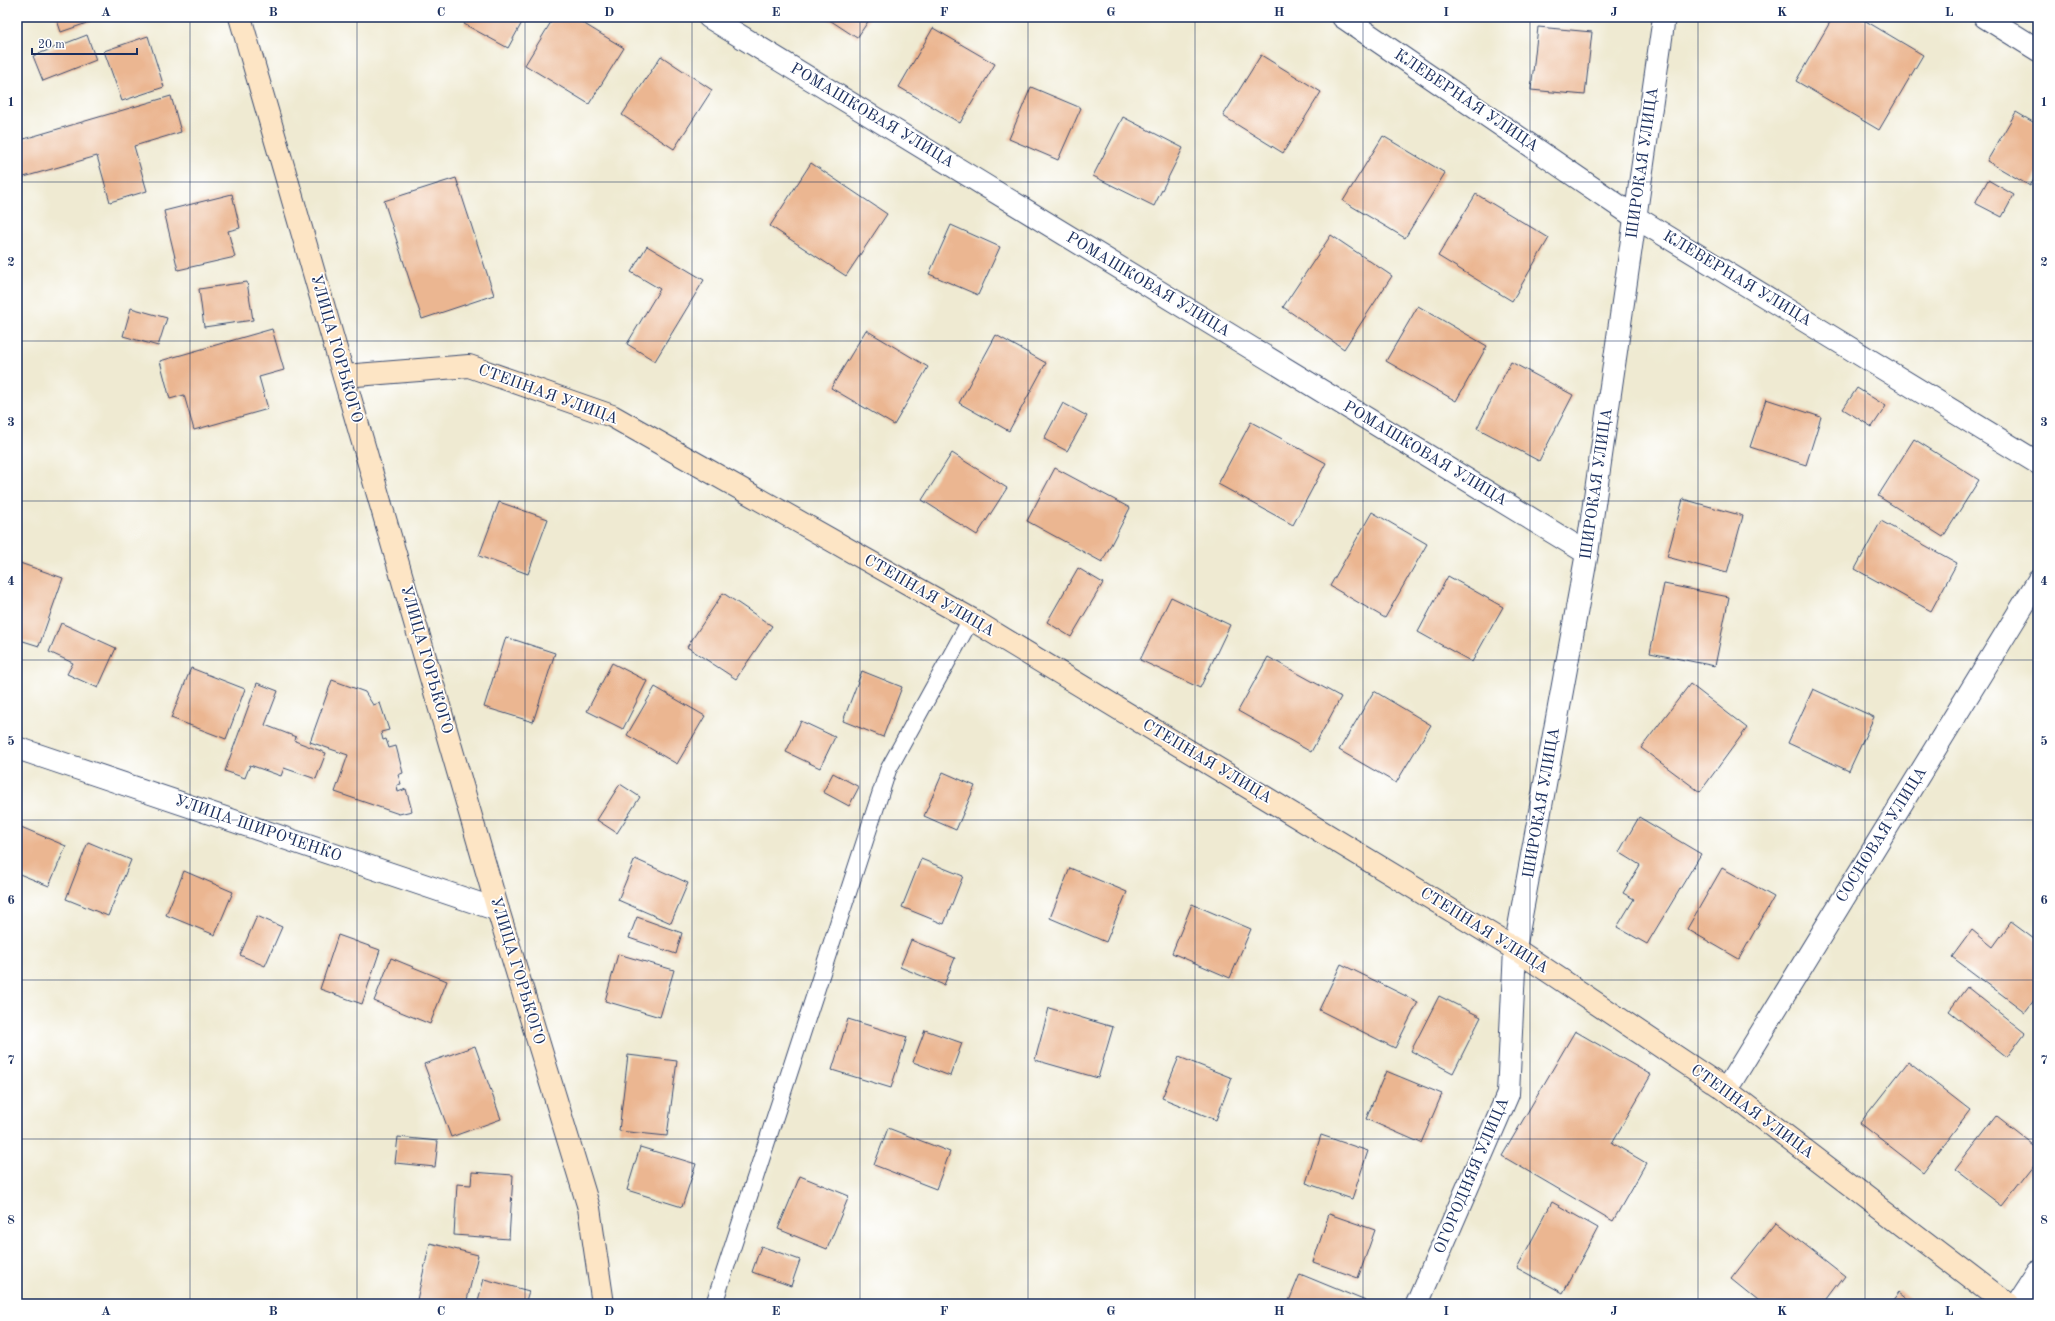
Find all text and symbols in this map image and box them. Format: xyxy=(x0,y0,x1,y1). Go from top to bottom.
text: A xyxy=(101,6,111,19)
text: B xyxy=(268,6,278,19)
text: C xyxy=(437,6,445,19)
text: D xyxy=(604,6,614,19)
text: E xyxy=(772,6,781,19)
text: F xyxy=(940,6,949,19)
text: G xyxy=(1106,6,1116,19)
text: H xyxy=(1274,6,1285,19)
text: I xyxy=(1443,6,1449,19)
text: J xyxy=(1610,6,1618,19)
text: K xyxy=(1777,6,1787,19)
text: L xyxy=(1945,6,1954,19)
scale bar xyxy=(32,30,137,56)
text: 20 m xyxy=(38,39,65,51)
street label: КЛЕВЕРНАЯ УЛИЦА xyxy=(1391,47,1541,155)
street label: РОМАШКОВАЯ УЛИЦА xyxy=(787,61,957,171)
street label: ШИРОКАЯ УЛИЦА xyxy=(1624,86,1662,240)
text: 1 xyxy=(7,96,15,109)
text: 1 xyxy=(2040,96,2048,109)
street label: КЛЕВЕРНАЯ УЛИЦА xyxy=(1660,228,1814,330)
street label: РОМАШКОВАЯ УЛИЦА xyxy=(1063,230,1233,340)
text: 2 xyxy=(7,256,15,269)
text: 2 xyxy=(2040,256,2048,269)
street label: УЛИЦА ГОРЬКОГО xyxy=(307,273,365,425)
street label: СТЕПНАЯ УЛИЦА xyxy=(476,362,620,428)
street label: РОМАШКОВАЯ УЛИЦА xyxy=(1340,399,1510,509)
street label: ШИРОКАЯ УЛИЦА xyxy=(1578,407,1616,561)
text: 3 xyxy=(7,416,15,429)
text: 3 xyxy=(2040,416,2048,429)
street label: СТЕПНАЯ УЛИЦА xyxy=(861,552,997,640)
text: 4 xyxy=(7,575,15,588)
text: 4 xyxy=(2040,575,2048,588)
street label: УЛИЦА ГОРЬКОГО xyxy=(397,584,455,736)
street label: СТЕПНАЯ УЛИЦА xyxy=(1140,717,1274,807)
street label: ШИРОКАЯ УЛИЦА xyxy=(1521,726,1563,880)
text: 5 xyxy=(7,735,15,748)
text: 5 xyxy=(2040,735,2048,748)
street label: СОСНОВАЯ УЛИЦА xyxy=(1834,764,1930,906)
street label: УЛИЦА ШИРОЧЕНКО xyxy=(173,793,343,865)
street label: СТЕПНАЯ УЛИЦА xyxy=(1417,885,1551,977)
text: 6 xyxy=(7,894,15,907)
text: 6 xyxy=(2040,894,2048,907)
street label: УЛИЦА ГОРЬКОГО xyxy=(487,895,547,1047)
text: 7 xyxy=(7,1054,15,1067)
text: 7 xyxy=(2040,1054,2048,1067)
street label: СТЕПНАЯ УЛИЦА xyxy=(1687,1062,1817,1162)
street label: ОГОРОДНЯЯ УЛИЦА xyxy=(1432,1096,1512,1256)
text: 8 xyxy=(7,1214,15,1227)
text: 8 xyxy=(2040,1214,2048,1227)
text: A xyxy=(101,1305,111,1318)
text: B xyxy=(268,1305,278,1318)
text: C xyxy=(437,1305,445,1318)
text: D xyxy=(604,1305,614,1318)
text: E xyxy=(772,1305,781,1318)
text: F xyxy=(940,1305,949,1318)
text: G xyxy=(1106,1305,1116,1318)
text: H xyxy=(1274,1305,1285,1318)
text: I xyxy=(1443,1305,1449,1318)
text: J xyxy=(1610,1305,1618,1318)
text: K xyxy=(1777,1305,1787,1318)
text: L xyxy=(1945,1305,1954,1318)

